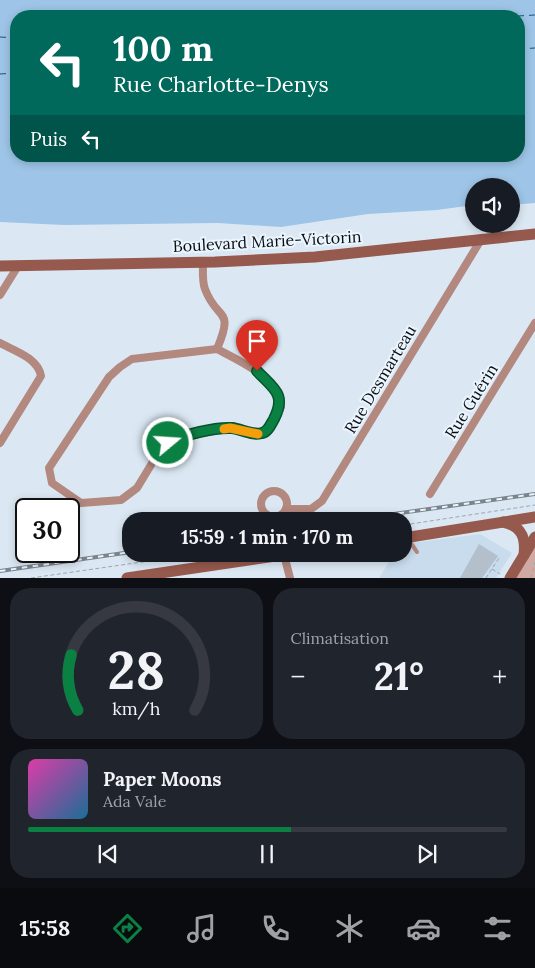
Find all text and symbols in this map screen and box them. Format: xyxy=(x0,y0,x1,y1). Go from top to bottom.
text: 100 m xyxy=(113,26,213,71)
icon: left xyxy=(30,30,95,95)
text: Rue Charlotte-Denys xyxy=(113,70,329,98)
icon: left xyxy=(77,125,105,153)
text: Puis xyxy=(30,127,67,151)
map controls xyxy=(465,178,520,233)
button: sound xyxy=(465,178,520,233)
street label: Boulevard Marie-Victorin xyxy=(172,226,362,256)
pin xyxy=(236,320,278,371)
street label: Rue Desmarteau xyxy=(340,321,420,437)
icon: arrive xyxy=(243,327,271,355)
street label: Rue Guérin xyxy=(440,360,502,442)
position arrow xyxy=(141,416,193,468)
speed limit sign: 30 xyxy=(15,498,80,563)
text: 15:59 · 1 min · 170 m xyxy=(181,525,353,549)
text: Climatisation xyxy=(291,628,389,648)
text: 28 xyxy=(108,637,165,703)
text: 21° xyxy=(374,652,424,700)
text: − xyxy=(291,659,305,695)
text: + xyxy=(492,659,507,695)
text: km/h xyxy=(112,697,161,720)
text: Paper Moons xyxy=(103,767,222,791)
text: Ada Vale xyxy=(103,791,166,811)
icon: previous xyxy=(94,840,122,868)
icon: pause xyxy=(253,840,281,868)
icon: next xyxy=(413,840,441,868)
icon: directions xyxy=(110,911,145,946)
icon: music xyxy=(184,911,219,946)
icon: phone xyxy=(258,911,293,946)
icon: climate xyxy=(332,911,367,946)
icon: car xyxy=(406,911,441,946)
icon: filters xyxy=(480,911,515,946)
text: 15:58 xyxy=(20,914,70,942)

